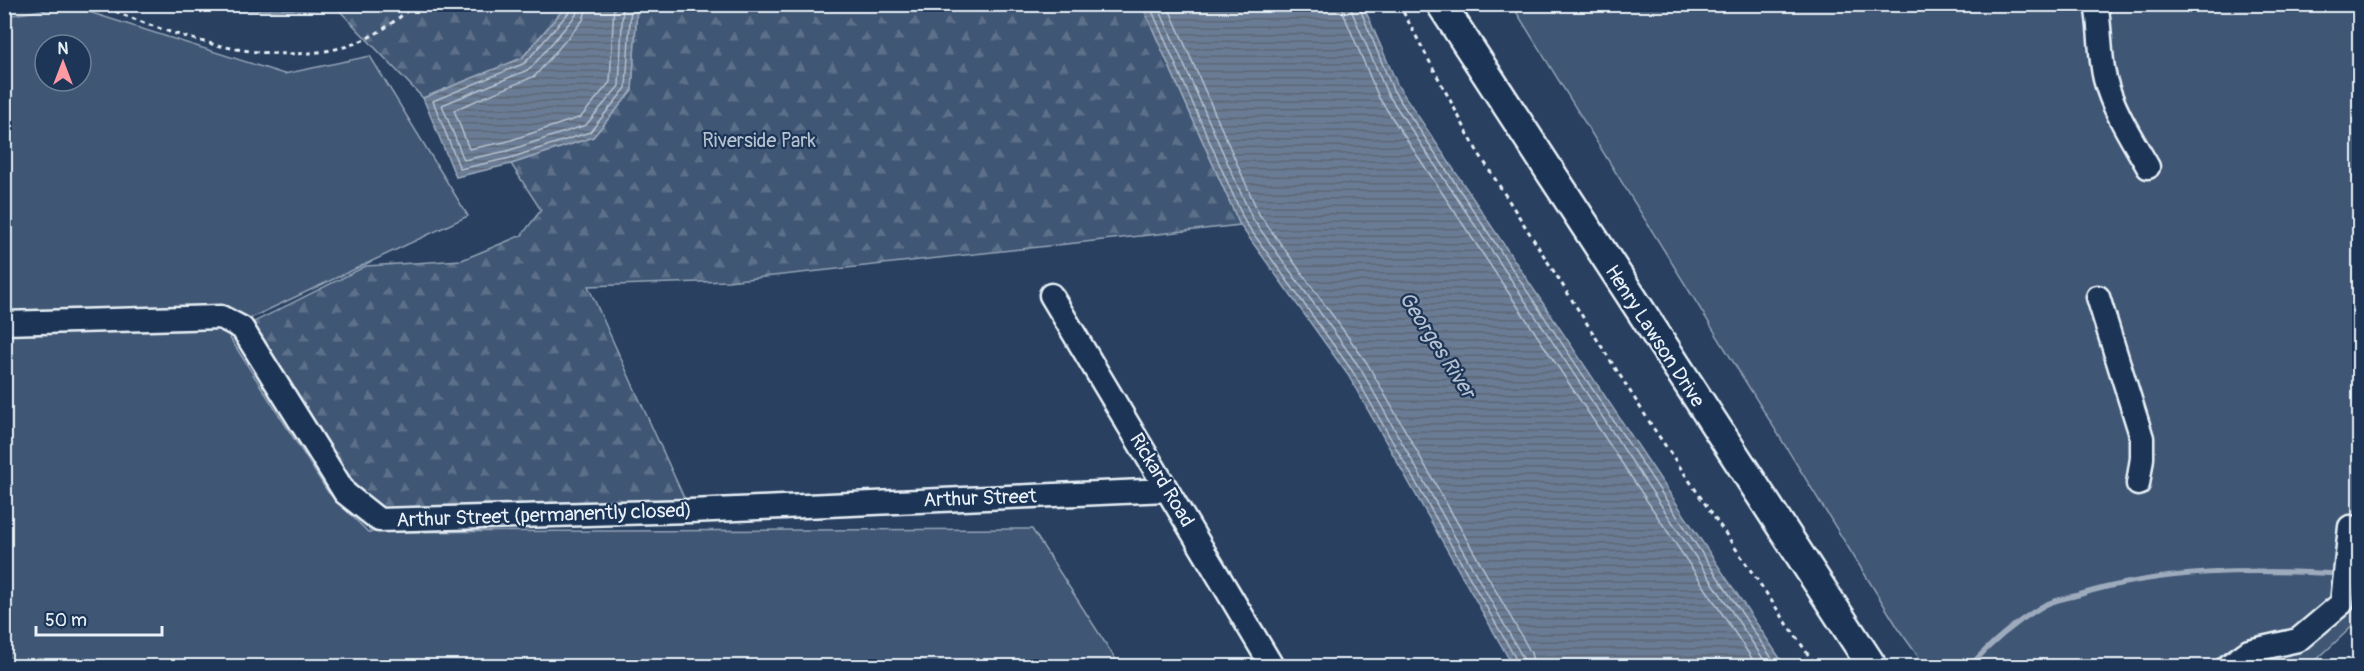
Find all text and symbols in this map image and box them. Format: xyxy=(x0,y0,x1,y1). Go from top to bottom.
north arrow xyxy=(33,33,93,93)
text: N xyxy=(58,39,69,59)
park label: Riverside Park xyxy=(702,128,816,153)
street label: Henry Lawson Drive xyxy=(1600,260,1710,412)
water label: Georges River xyxy=(1393,287,1483,405)
street label: Rickard Road xyxy=(1124,428,1200,532)
street label: Arthur Street xyxy=(923,483,1038,512)
street label: Arthur Street (permanently closed) xyxy=(396,497,692,533)
scale bar xyxy=(36,599,162,637)
text: 50 m xyxy=(45,609,87,632)

